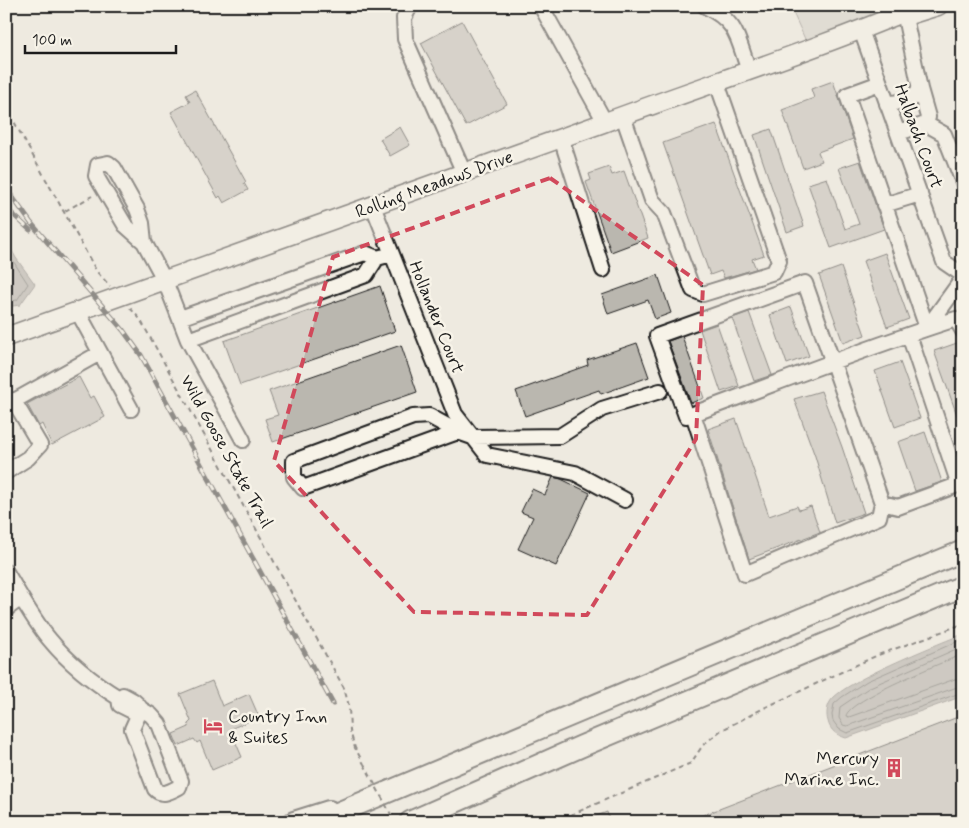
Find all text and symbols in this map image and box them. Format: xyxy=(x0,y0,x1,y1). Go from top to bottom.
scale bar xyxy=(25,22,176,54)
text: 100 m xyxy=(32,31,72,51)
street label: Halbach Court xyxy=(888,81,948,192)
street label: Rolling Meadows Drive xyxy=(352,145,517,227)
street label: Hollander Court xyxy=(403,258,470,377)
street label: Wild Goose State Trail xyxy=(174,371,278,532)
place label: Country Inn & Suites xyxy=(228,705,327,750)
hotel icon: Country Inn & Suites xyxy=(202,715,224,737)
place label: Mercury Marine Inc. xyxy=(784,747,879,792)
building icon: Mercury Marine Inc. xyxy=(883,757,905,779)

